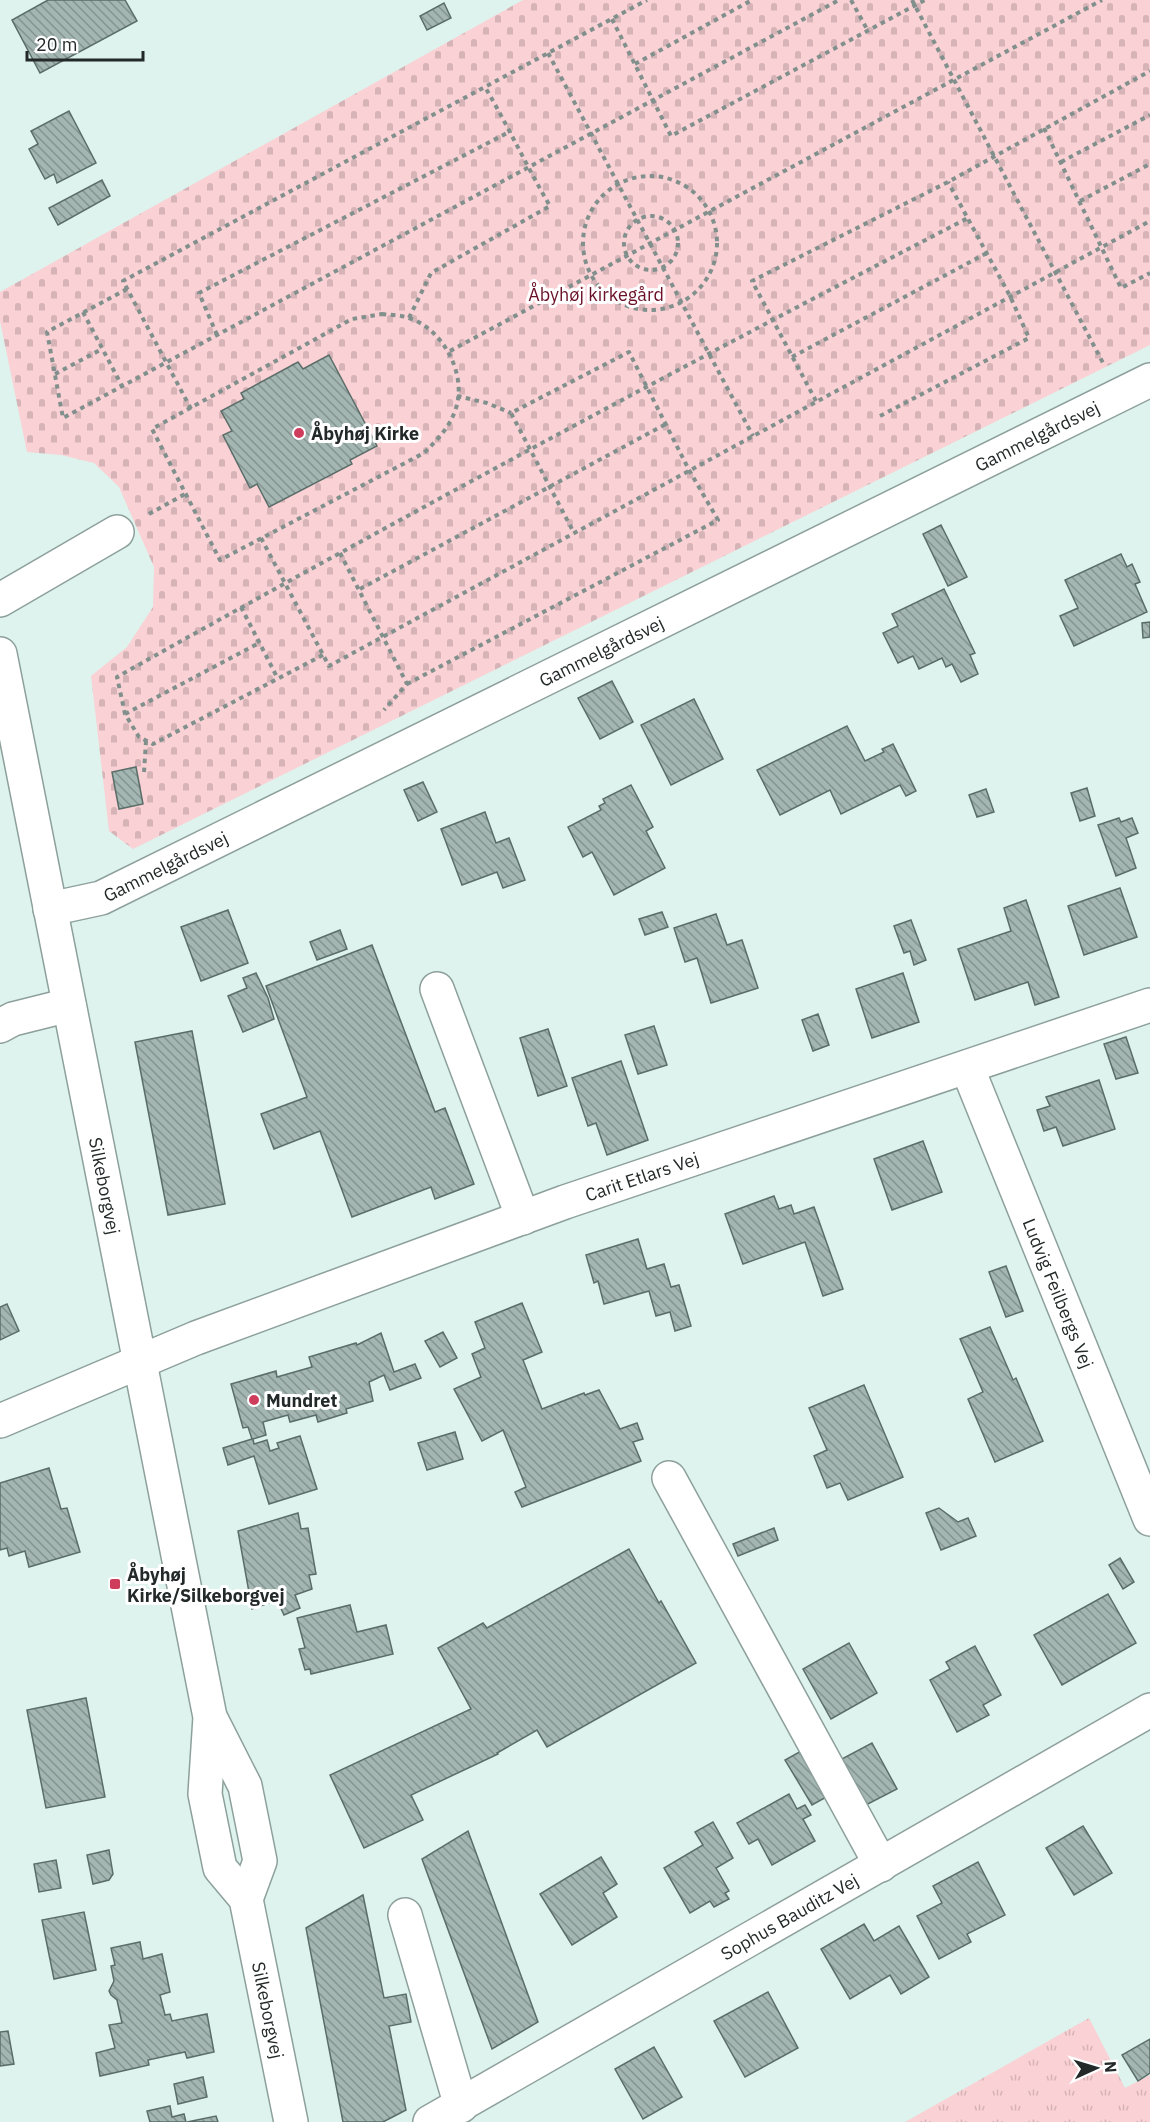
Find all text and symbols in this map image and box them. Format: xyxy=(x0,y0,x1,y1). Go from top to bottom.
scale bar xyxy=(27,24,142,62)
text: 20 m xyxy=(36,33,78,56)
park label: Åbyhøj kirkegård xyxy=(528,282,664,306)
street label: Gammelgårdsvej xyxy=(971,395,1103,476)
place label: Åbyhøj Kirke xyxy=(311,420,419,445)
marker: Åbyhøj Kirke xyxy=(292,426,306,440)
street label: Gammelgårdsvej xyxy=(535,611,667,691)
street label: Gammelgårdsvej xyxy=(99,826,231,907)
street label: Silkeborgvej xyxy=(84,1135,126,1236)
street label: Carit Etlars Vej xyxy=(582,1146,701,1206)
street label: Ludvig Feilbergs Vej xyxy=(1018,1215,1099,1371)
place label: Mundret xyxy=(266,1389,337,1412)
marker: Mundret xyxy=(247,1393,261,1407)
place label: Åbyhøj Kirke/Silkeborgvej xyxy=(127,1561,285,1607)
marker: Åbyhøj Kirke/Silkeborgvej xyxy=(108,1577,122,1591)
street label: Sophus Bauditz Vej xyxy=(716,1868,862,1965)
street label: Silkeborgvej xyxy=(247,1960,289,2061)
north arrow xyxy=(1066,2038,1126,2098)
text: N xyxy=(1101,2060,1121,2073)

